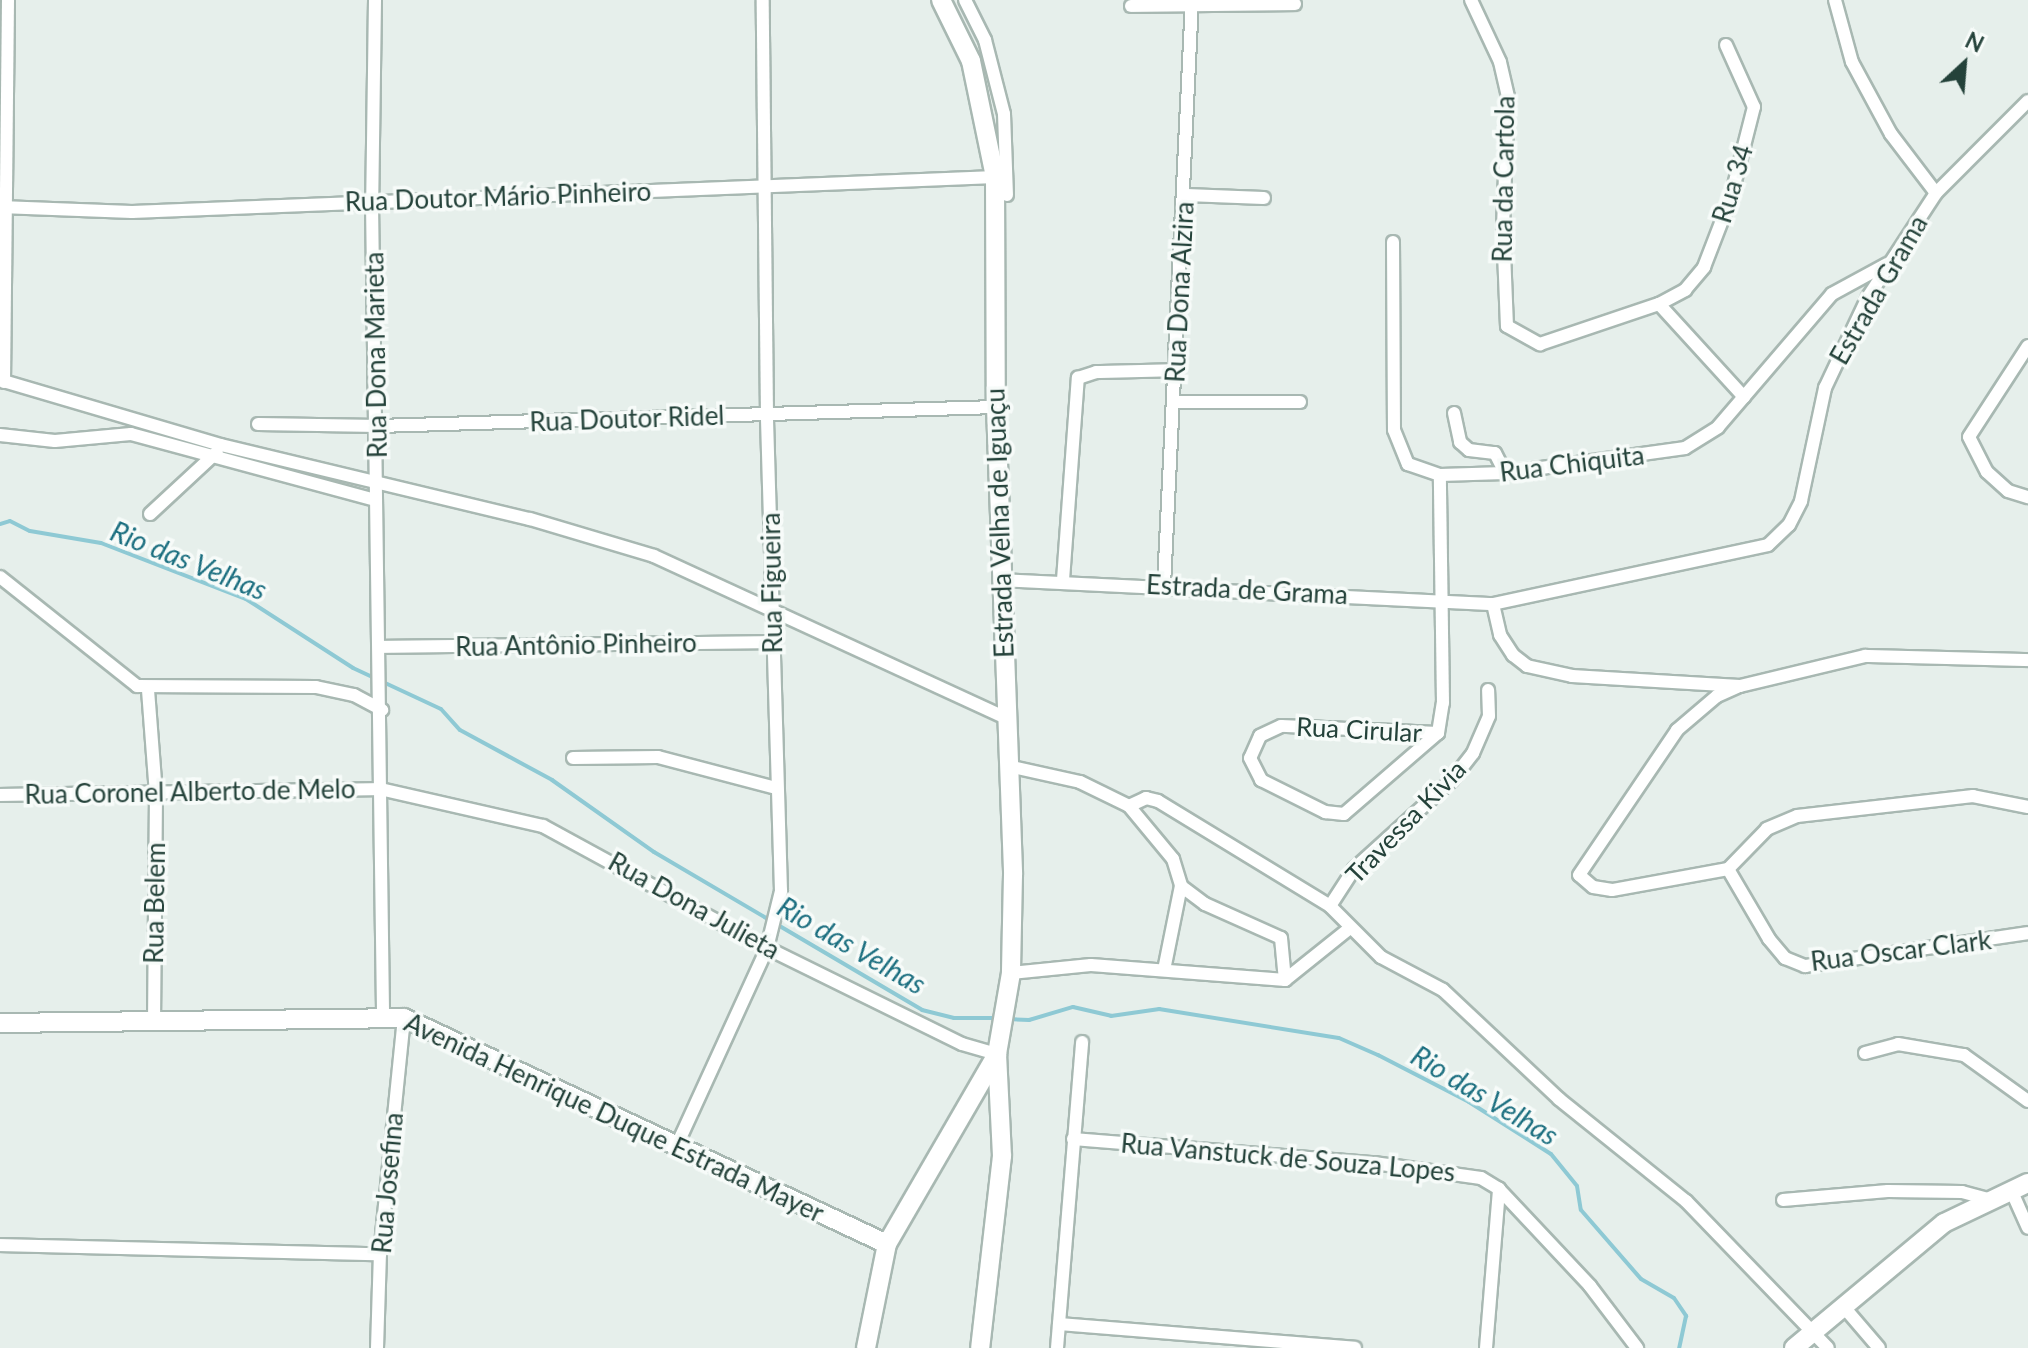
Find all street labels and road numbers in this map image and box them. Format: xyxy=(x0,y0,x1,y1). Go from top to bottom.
street label: Rua da Cartola xyxy=(1487,95,1521,263)
street label: Rua 34 xyxy=(1706,141,1760,227)
street label: Rua Doutor Mário Pinheiro xyxy=(344,176,652,218)
street label: Rua Dona Alzira xyxy=(1160,200,1200,384)
street label: Estrada Grama xyxy=(1824,210,1934,370)
street label: Rua Dona Marieta xyxy=(359,251,393,459)
street label: Estrada Velha de Iguaçu xyxy=(980,387,1020,659)
street label: Rua Doutor Ridel xyxy=(529,400,725,438)
street label: Rua Chiquita xyxy=(1498,440,1646,488)
street label: Rua Figueira xyxy=(755,512,789,654)
street label: Estrada de Grama xyxy=(1145,569,1349,611)
street label: Rua Antônio Pinheiro xyxy=(455,627,697,663)
street label: Rua Cirular xyxy=(1295,711,1423,749)
street label: Travessa Kivia xyxy=(1339,754,1473,890)
street label: Rua Coronel Alberto de Melo xyxy=(24,774,356,810)
street label: Rua Belem xyxy=(138,842,172,964)
street label: Rua Dona Julieta xyxy=(603,846,785,966)
street label: Rua Oscar Clark xyxy=(1809,924,1993,978)
street label: Avenida Henrique Duque Estrada Mayer xyxy=(399,1007,829,1229)
street label: Rua Josefina xyxy=(366,1111,410,1255)
street label: Rua Vanstuck de Souza Lopes xyxy=(1119,1128,1457,1188)

